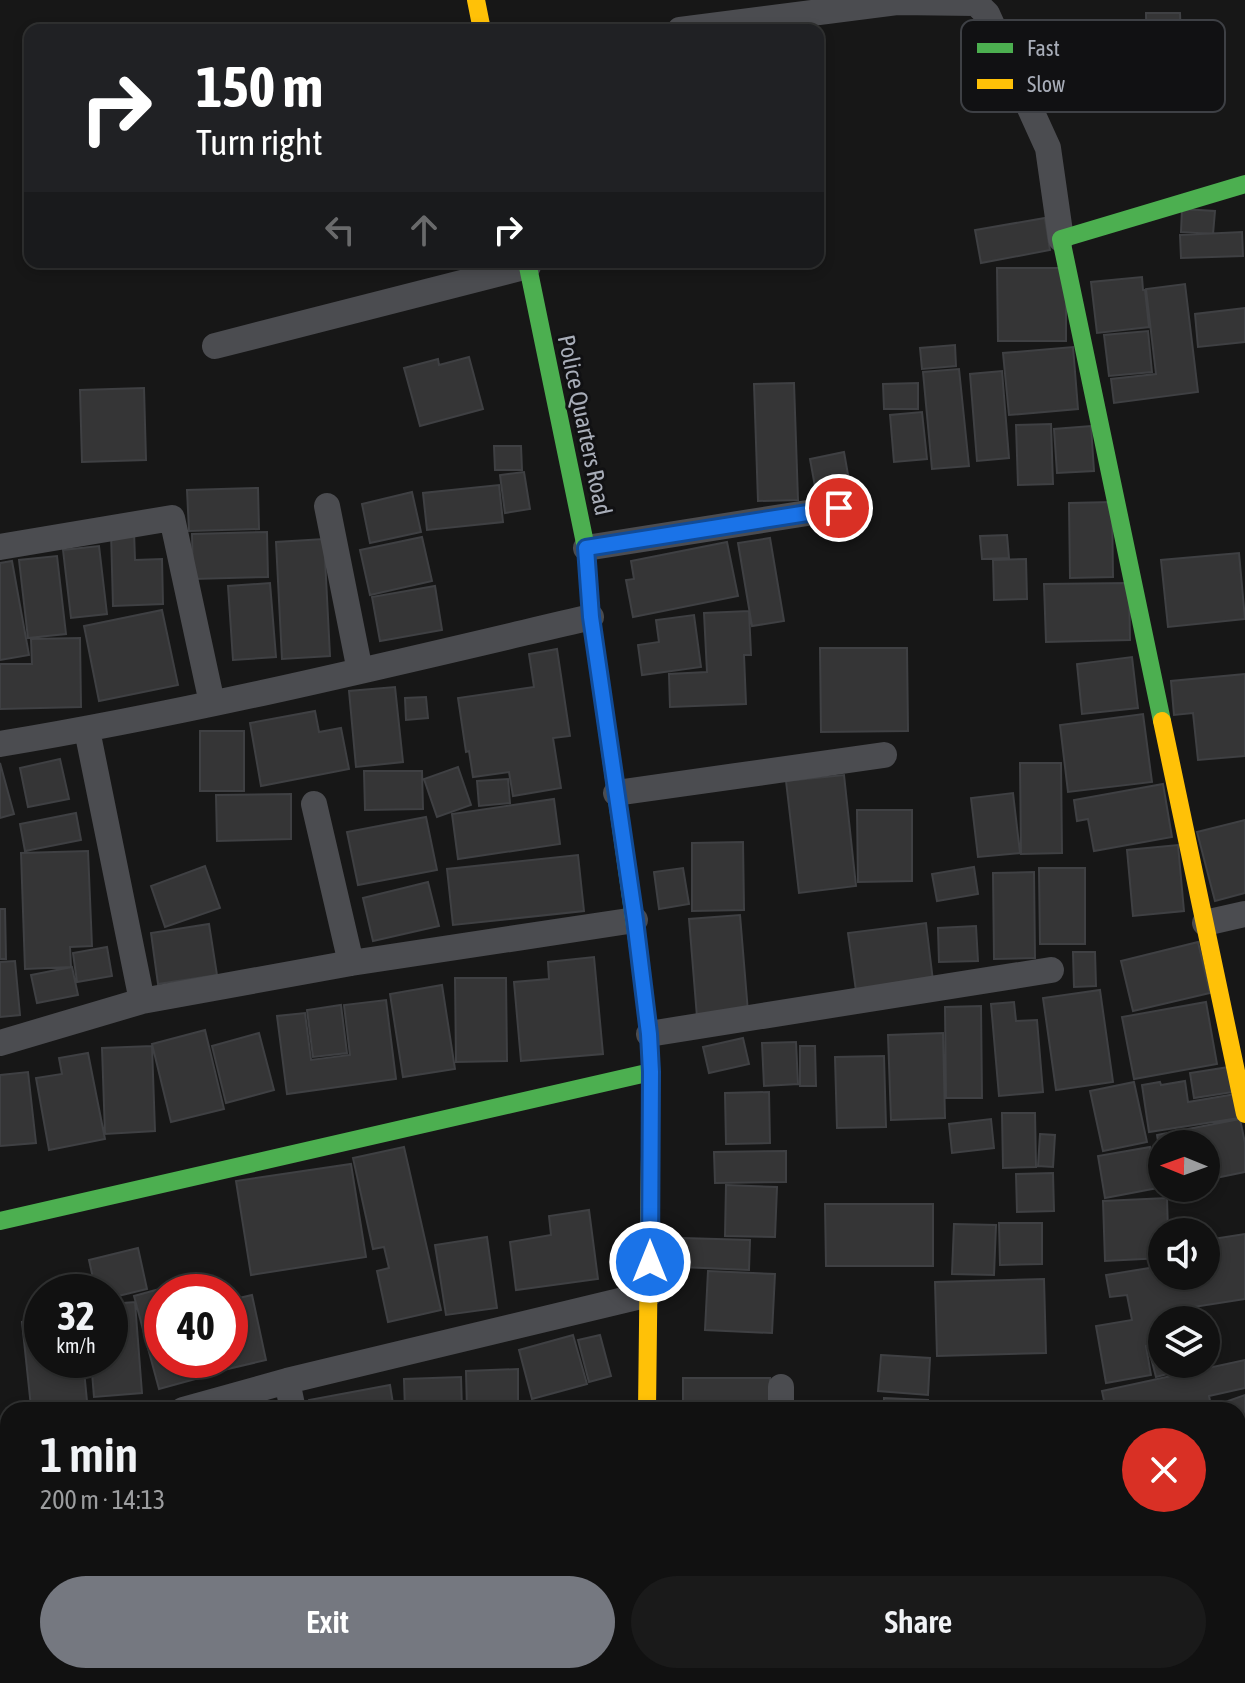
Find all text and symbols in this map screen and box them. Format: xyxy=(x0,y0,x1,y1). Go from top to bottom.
legend xyxy=(961,20,1225,112)
text: Fast xyxy=(1027,35,1060,61)
text: 150 m xyxy=(196,55,323,119)
icon: right xyxy=(64,56,168,160)
text: Slow xyxy=(1027,71,1065,97)
text: Turn right xyxy=(196,121,323,163)
icon: left xyxy=(318,208,362,252)
icon: ahead xyxy=(402,208,446,252)
icon: right xyxy=(486,208,530,252)
street label: Police Quarters Road xyxy=(553,332,617,518)
pin xyxy=(805,474,873,542)
icon: arrive xyxy=(817,486,861,530)
north arrow xyxy=(1148,1130,1220,1202)
map controls xyxy=(1148,1130,1220,1378)
button: sound xyxy=(1148,1218,1220,1290)
position arrow xyxy=(608,1220,692,1304)
speed limit sign: 40 xyxy=(144,1274,248,1378)
text: 32 xyxy=(57,1293,95,1338)
button: layers xyxy=(1148,1306,1220,1378)
text: km/h xyxy=(56,1334,96,1357)
text: 1 min xyxy=(40,1427,138,1482)
button: close xyxy=(1122,1428,1206,1512)
text: 200 m · 14:13 xyxy=(40,1485,165,1515)
button: Exit xyxy=(40,1576,615,1668)
button: Share xyxy=(631,1576,1206,1668)

